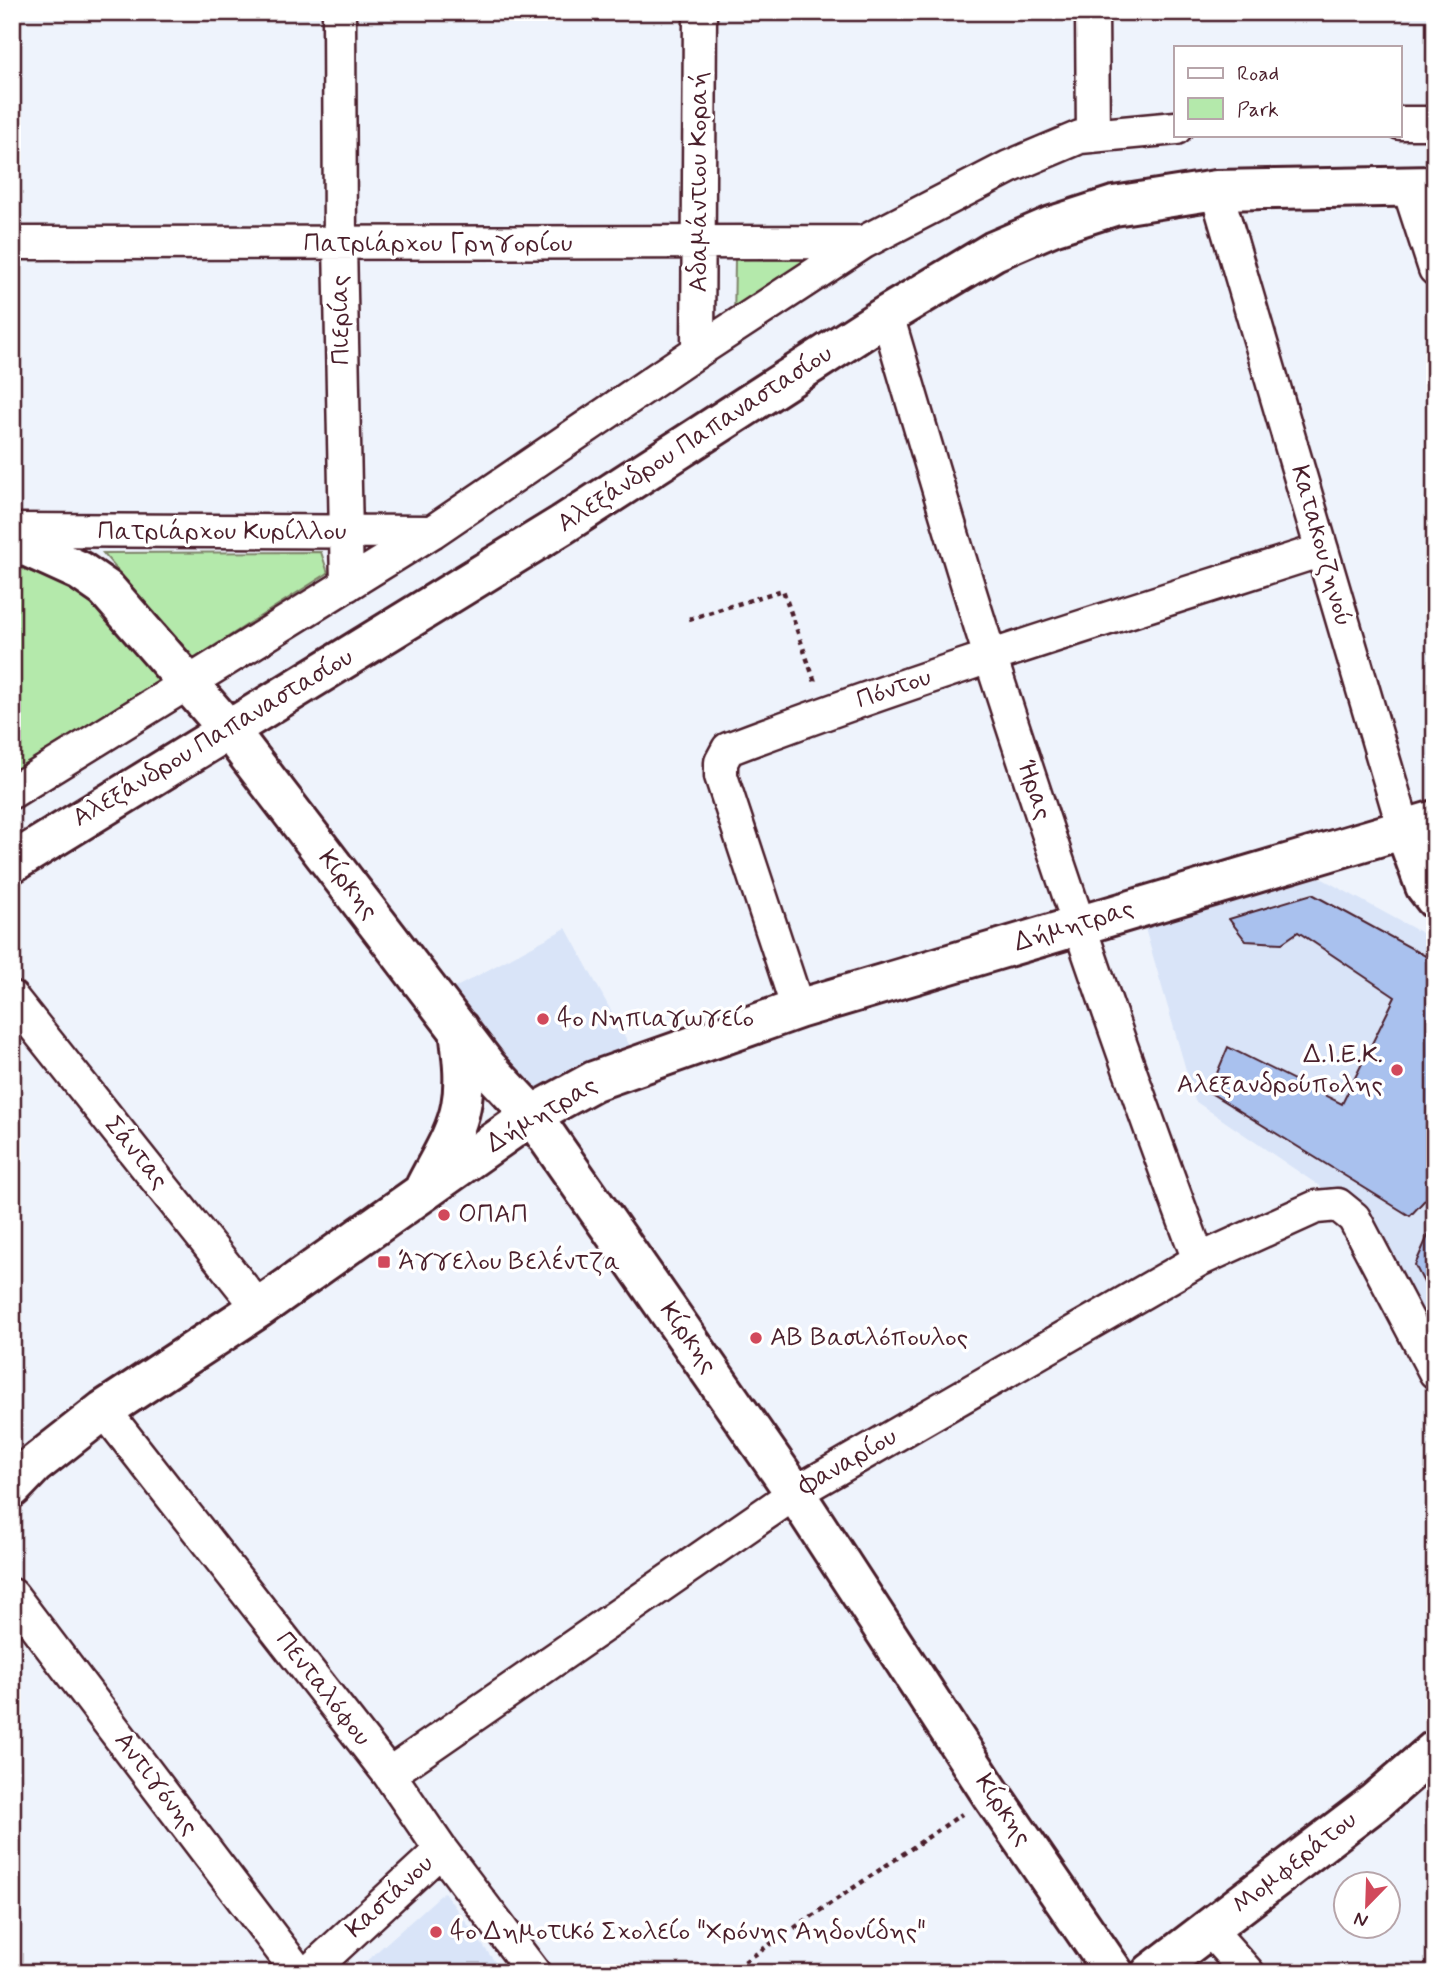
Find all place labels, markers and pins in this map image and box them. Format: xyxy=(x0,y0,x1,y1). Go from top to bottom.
place label: 4ο Νηπιαγωγείο xyxy=(557,1002,754,1036)
marker: 4ο Νηπιαγωγείο xyxy=(535,1011,551,1027)
place label: Δ.Ι.Ε.Κ. Αλεξανδρούπολης xyxy=(1177,1038,1383,1102)
marker: Δ.Ι.Ε.Κ. Αλεξανδρούπολης xyxy=(1389,1062,1405,1078)
place label: ΟΠΑΠ xyxy=(458,1198,528,1232)
marker: ΟΠΑΠ xyxy=(436,1207,452,1223)
place label: Άγγελου Βελέντζα xyxy=(398,1245,620,1279)
marker: Άγγελου Βελέντζα xyxy=(376,1254,392,1270)
place label: ΑΒ Βασιλόπουλος xyxy=(770,1321,968,1355)
marker: ΑΒ Βασιλόπουλος xyxy=(748,1330,764,1346)
place label: 4ο Δημοτικό Σχολείο "Χρόνης Αηδονίδης" xyxy=(450,1915,926,1949)
marker: 4ο Δημοτικό Σχολείο "Χρόνης Αηδονίδης" xyxy=(428,1924,444,1940)

